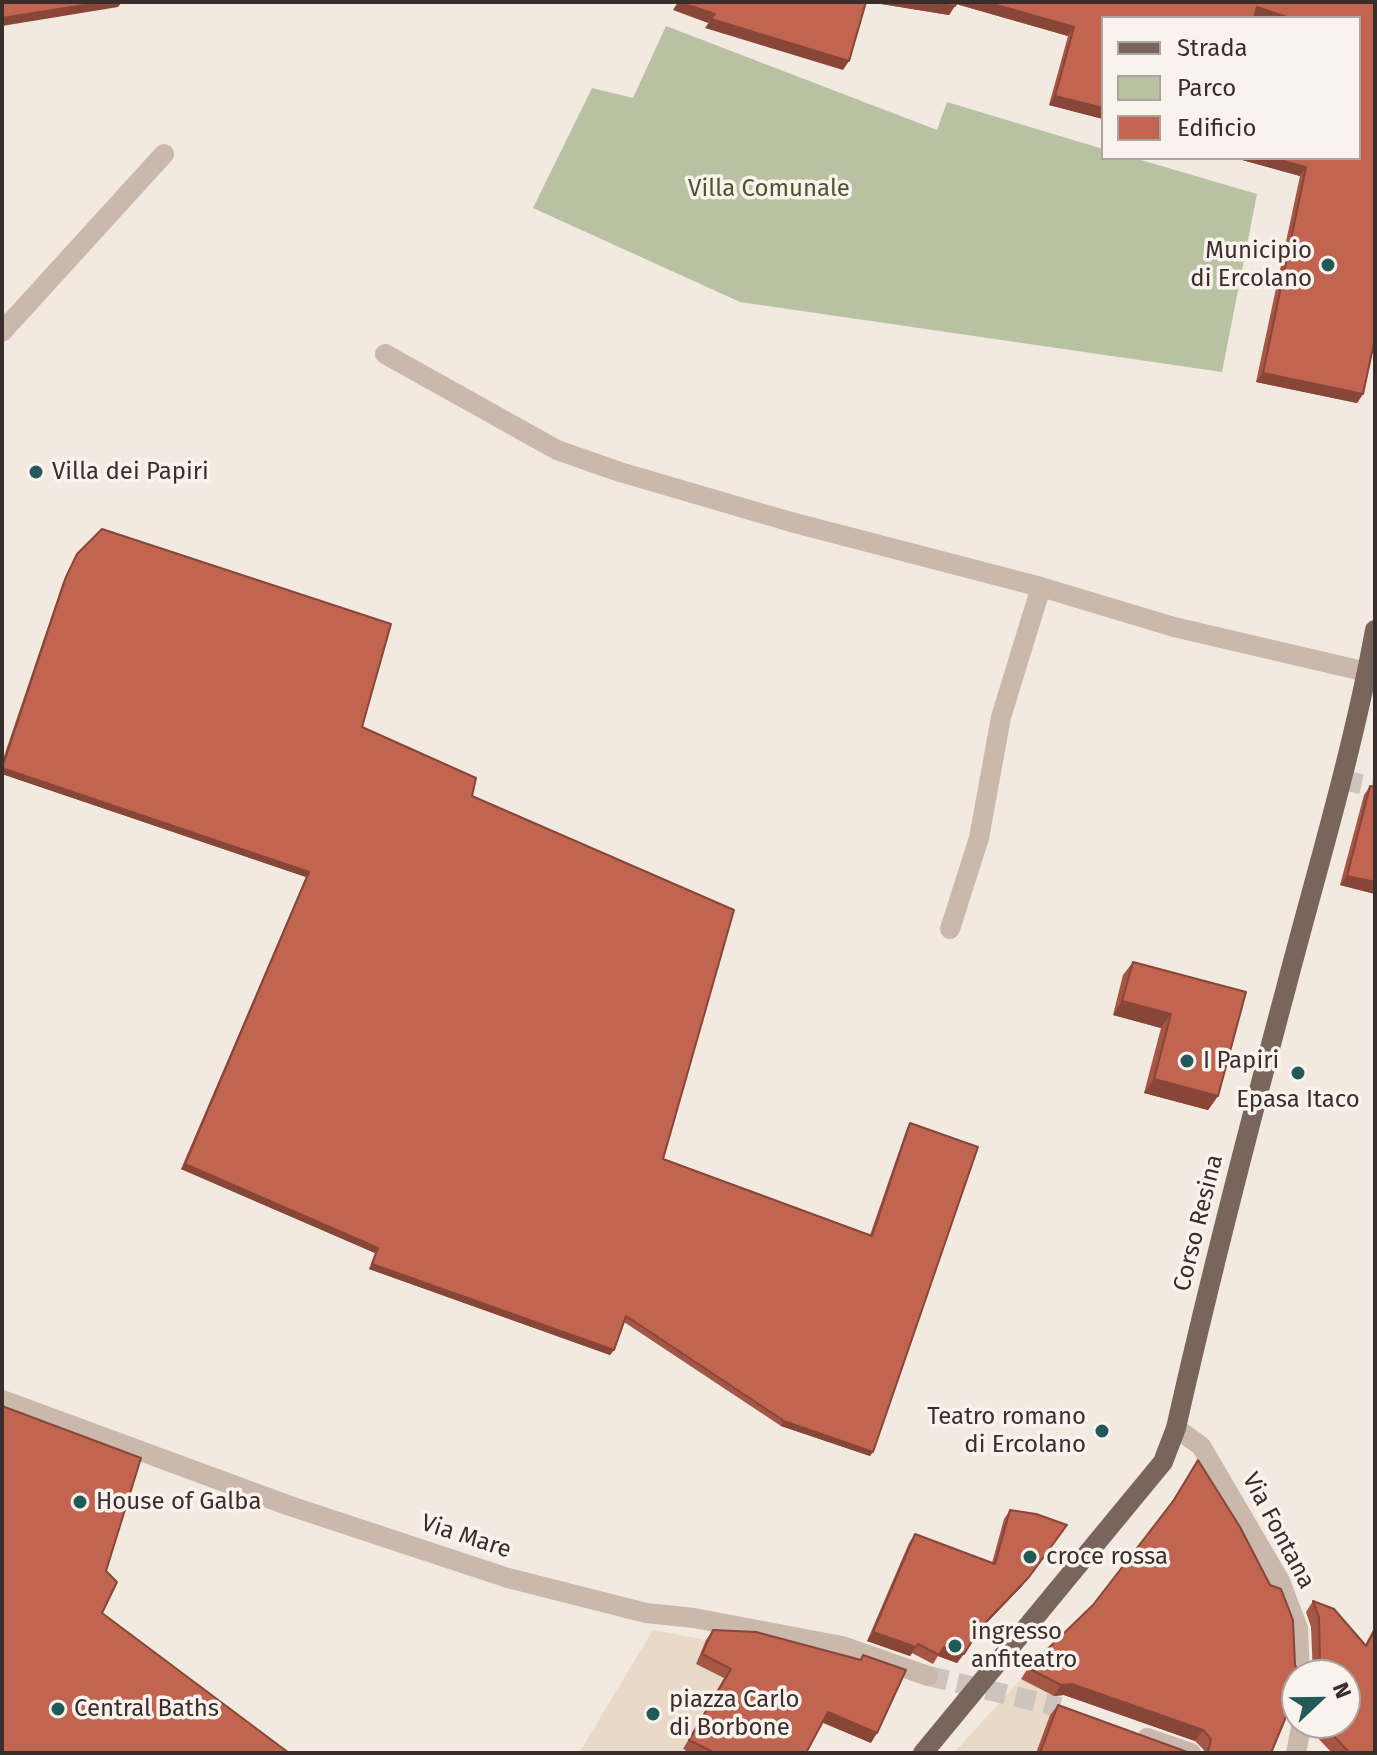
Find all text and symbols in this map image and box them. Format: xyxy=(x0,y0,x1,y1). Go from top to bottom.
legend xyxy=(1101,16,1361,160)
text: Strada xyxy=(1177,34,1248,62)
text: Parco xyxy=(1177,74,1236,102)
text: Edificio xyxy=(1177,114,1257,142)
park label: Villa Comunale xyxy=(688,175,850,203)
place label: Municipio di Ercolano xyxy=(1190,237,1312,293)
marker: Municipio di Ercolano xyxy=(1319,256,1337,274)
place label: Villa dei Papiri xyxy=(52,458,209,486)
marker: Villa dei Papiri xyxy=(27,463,45,481)
place label: I Papiri xyxy=(1203,1047,1279,1075)
marker: I Papiri xyxy=(1178,1052,1196,1070)
marker: Epasa Itaco xyxy=(1289,1064,1307,1082)
place label: Epasa Itaco xyxy=(1236,1086,1360,1114)
street label: Corso Resina xyxy=(1168,1152,1230,1294)
place label: Teatro romano di Ercolano xyxy=(927,1403,1086,1459)
marker: Teatro romano di Ercolano xyxy=(1093,1422,1111,1440)
street label: Via Fontana xyxy=(1235,1468,1321,1594)
place label: House of Galba xyxy=(96,1488,261,1516)
marker: House of Galba xyxy=(71,1493,89,1511)
street label: Via Mare xyxy=(417,1509,515,1565)
place label: croce rossa xyxy=(1046,1543,1168,1571)
marker: croce rossa xyxy=(1021,1548,1039,1566)
place label: ingresso anfiteatro xyxy=(971,1618,1077,1674)
marker: ingresso anfiteatro xyxy=(946,1637,964,1655)
north arrow xyxy=(1281,1659,1361,1739)
text: N xyxy=(1327,1679,1357,1702)
place label: piazza Carlo di Borbone xyxy=(669,1686,800,1742)
place label: Central Baths xyxy=(74,1695,219,1723)
marker: Central Baths xyxy=(49,1700,67,1718)
marker: piazza Carlo di Borbone xyxy=(644,1705,662,1723)

